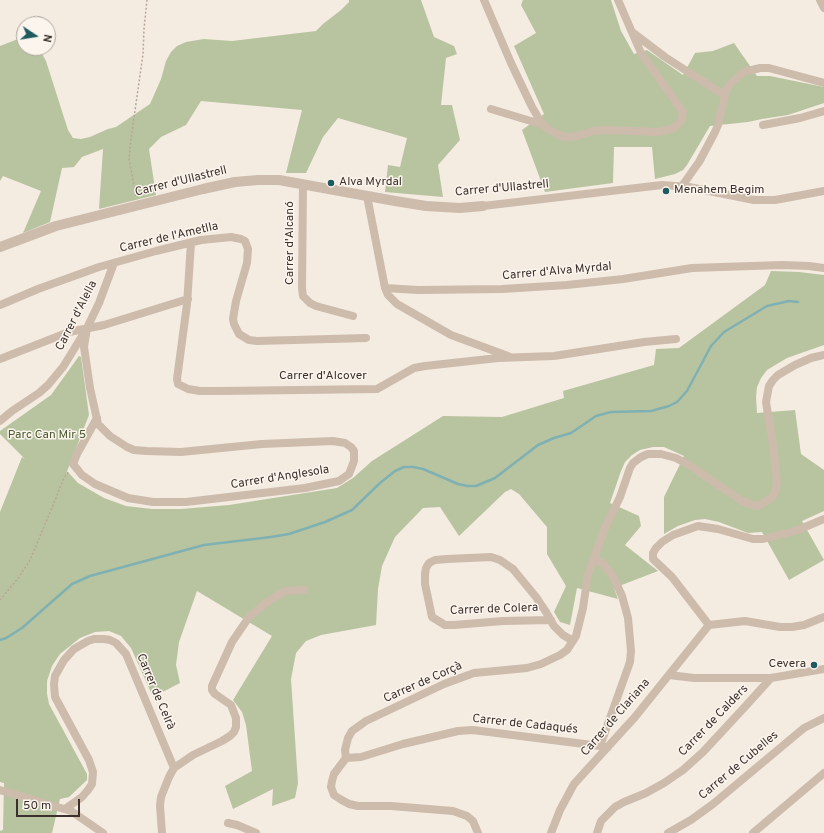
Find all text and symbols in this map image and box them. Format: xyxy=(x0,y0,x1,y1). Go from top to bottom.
north arrow xyxy=(16,16,56,56)
text: N xyxy=(39,33,54,44)
street label: Carrer d'Ullastrell xyxy=(134,164,228,200)
place label: Alva Myrdal xyxy=(339,176,402,190)
marker: Alva Myrdal xyxy=(326,178,336,188)
street label: Carrer d'Ullastrell xyxy=(454,178,550,200)
place label: Menahem Begim xyxy=(674,184,764,198)
marker: Menahem Begim xyxy=(661,186,671,196)
street label: Carrer d'Alcanó xyxy=(284,201,298,285)
street label: Carrer de l'Ametlla xyxy=(118,220,220,256)
street label: Carrer d'Alva Myrdal xyxy=(502,260,612,284)
street label: Carrer d'Alella xyxy=(53,278,101,354)
street label: Carrer d'Alcover xyxy=(279,370,367,384)
park label: Parc Can Mir 5 xyxy=(8,429,86,443)
street label: Carrer d'Anglesola xyxy=(230,463,330,493)
street label: Carrer de Colera xyxy=(450,601,538,619)
street label: Carrer de Celrà xyxy=(132,652,178,732)
place label: Cevera xyxy=(769,658,806,672)
street label: Carrer de Corçà xyxy=(382,659,464,707)
marker: Cevera xyxy=(809,660,819,670)
street label: Carrer de Clariana xyxy=(578,676,654,760)
street label: Carrer de Calders xyxy=(676,682,752,760)
street label: Carrer de Cadaqués xyxy=(471,712,579,738)
street label: Carrer de Cubelles xyxy=(696,729,782,803)
scale bar xyxy=(18,791,82,817)
text: 50 m xyxy=(23,798,51,814)

